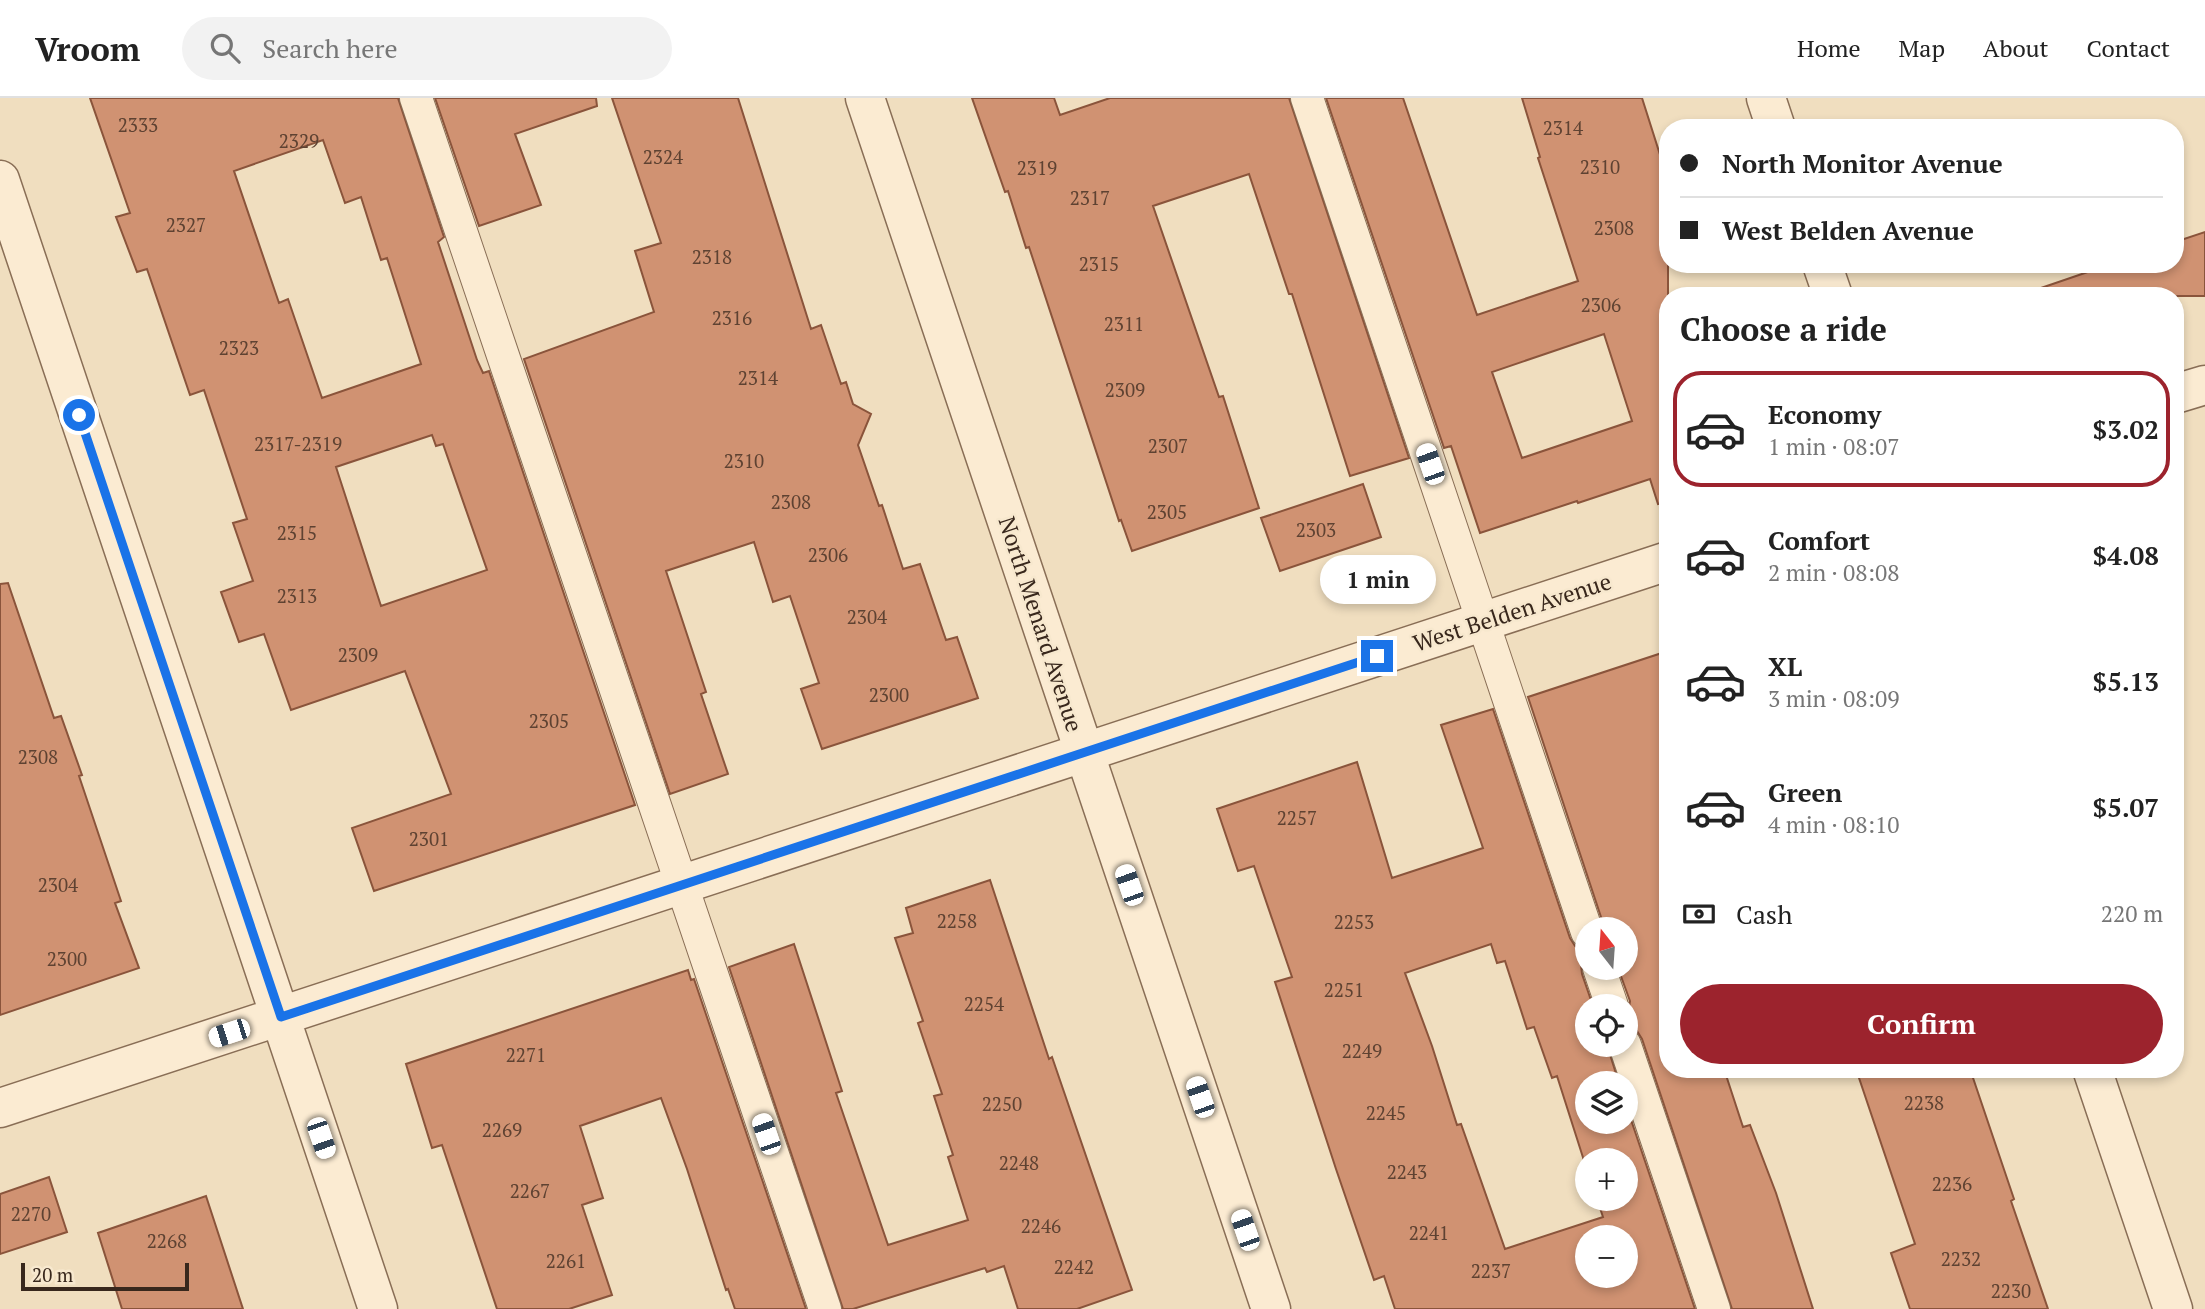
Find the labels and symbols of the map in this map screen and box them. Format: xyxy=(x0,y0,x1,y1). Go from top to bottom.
house number: 2333 xyxy=(118,112,158,137)
house number: 2314 xyxy=(1543,115,1584,140)
house number: 2329 xyxy=(279,128,319,153)
house number: 2324 xyxy=(643,144,684,169)
house number: 2310 xyxy=(1580,154,1620,179)
house number: 2319 xyxy=(1017,155,1057,180)
house number: 2317 xyxy=(1070,185,1110,210)
house number: 2327 xyxy=(166,212,206,237)
house number: 2308 xyxy=(1594,215,1634,240)
house number: 2318 xyxy=(692,244,732,269)
house number: 2315 xyxy=(1079,251,1119,276)
house number: 2306 xyxy=(1581,292,1621,317)
house number: 2316 xyxy=(712,305,752,330)
house number: 2311 xyxy=(1104,311,1144,336)
house number: 2323 xyxy=(219,335,259,360)
house number: 2314 xyxy=(738,365,779,390)
house number: 2309 xyxy=(1105,377,1145,402)
route start xyxy=(63,399,95,431)
house number: 2317-2319 xyxy=(254,431,342,456)
house number: 2307 xyxy=(1148,433,1188,458)
car xyxy=(1414,441,1447,487)
house number: 2310 xyxy=(724,448,764,473)
house number: 2308 xyxy=(771,489,811,514)
house number: 2305 xyxy=(1147,499,1187,524)
street label: North Menard Avenue xyxy=(992,512,1090,736)
house number: 2303 xyxy=(1296,517,1336,542)
house number: 2315 xyxy=(277,520,317,545)
house number: 2306 xyxy=(808,542,848,567)
callout: 1 min xyxy=(1319,554,1435,603)
street label: West Belden Avenue xyxy=(1409,565,1615,659)
house number: 2313 xyxy=(277,583,317,608)
house number: 2304 xyxy=(847,604,888,629)
route end xyxy=(1361,640,1393,672)
house number: 2309 xyxy=(338,642,378,667)
house number: 2300 xyxy=(869,682,909,707)
house number: 2305 xyxy=(529,708,569,733)
house number: 2308 xyxy=(18,744,58,769)
house number: 2257 xyxy=(1277,805,1317,830)
house number: 2301 xyxy=(409,826,449,851)
car xyxy=(1113,862,1146,908)
house number: 2304 xyxy=(38,872,79,897)
house number: 2258 xyxy=(937,908,977,933)
house number: 2253 xyxy=(1334,909,1374,934)
north arrow xyxy=(1575,917,1638,980)
house number: 2300 xyxy=(47,946,87,971)
house number: 2251 xyxy=(1324,977,1364,1002)
house number: 2254 xyxy=(964,991,1005,1016)
car xyxy=(206,1017,253,1049)
house number: 2249 xyxy=(1342,1038,1382,1063)
house number: 2271 xyxy=(506,1042,546,1067)
car xyxy=(1184,1074,1217,1120)
house number: 2238 xyxy=(1904,1090,1944,1115)
house number: 2250 xyxy=(982,1091,1022,1116)
house number: 2245 xyxy=(1366,1100,1406,1125)
car xyxy=(750,1111,783,1157)
car xyxy=(305,1115,338,1161)
house number: 2269 xyxy=(482,1117,522,1142)
house number: 2248 xyxy=(999,1150,1039,1175)
house number: 2243 xyxy=(1387,1159,1427,1184)
house number: 2236 xyxy=(1932,1171,1972,1196)
house number: 2267 xyxy=(510,1178,550,1203)
house number: 2270 xyxy=(11,1201,51,1226)
car xyxy=(1229,1207,1262,1253)
house number: 2246 xyxy=(1021,1213,1061,1238)
house number: 2241 xyxy=(1409,1220,1449,1245)
house number: 2268 xyxy=(147,1228,187,1253)
house number: 2232 xyxy=(1941,1246,1981,1271)
house number: 2261 xyxy=(546,1248,586,1273)
house number: 2242 xyxy=(1054,1254,1094,1279)
house number: 2237 xyxy=(1471,1258,1511,1283)
scale bar xyxy=(21,1260,189,1292)
house number: 2230 xyxy=(1991,1278,2031,1303)

